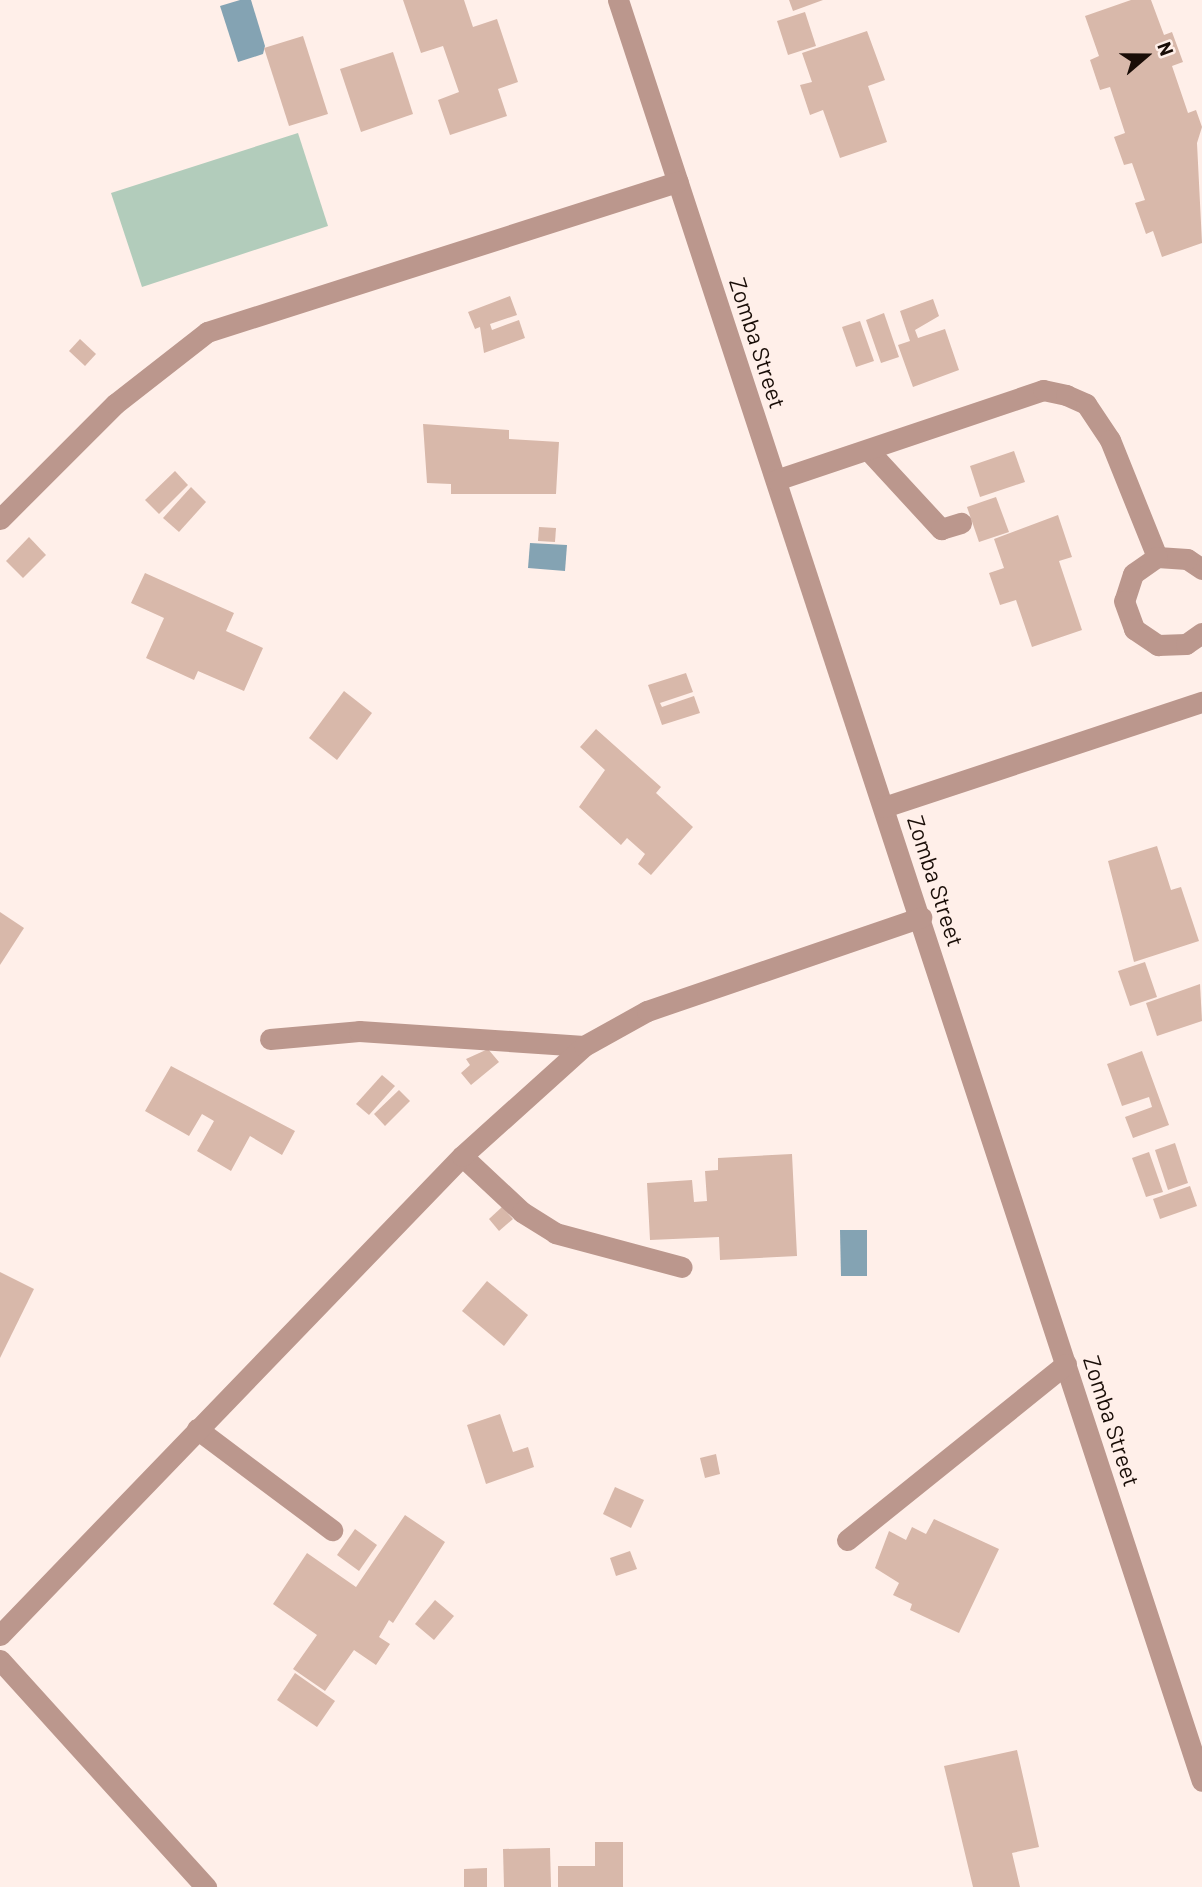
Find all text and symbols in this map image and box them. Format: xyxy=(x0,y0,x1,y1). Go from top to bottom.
north arrow xyxy=(1111,21,1181,91)
text: N xyxy=(1153,39,1179,59)
street label: Zomba Street xyxy=(724,274,792,412)
street label: Zomba Street xyxy=(902,812,970,950)
street label: Zomba Street xyxy=(1078,1352,1146,1490)

